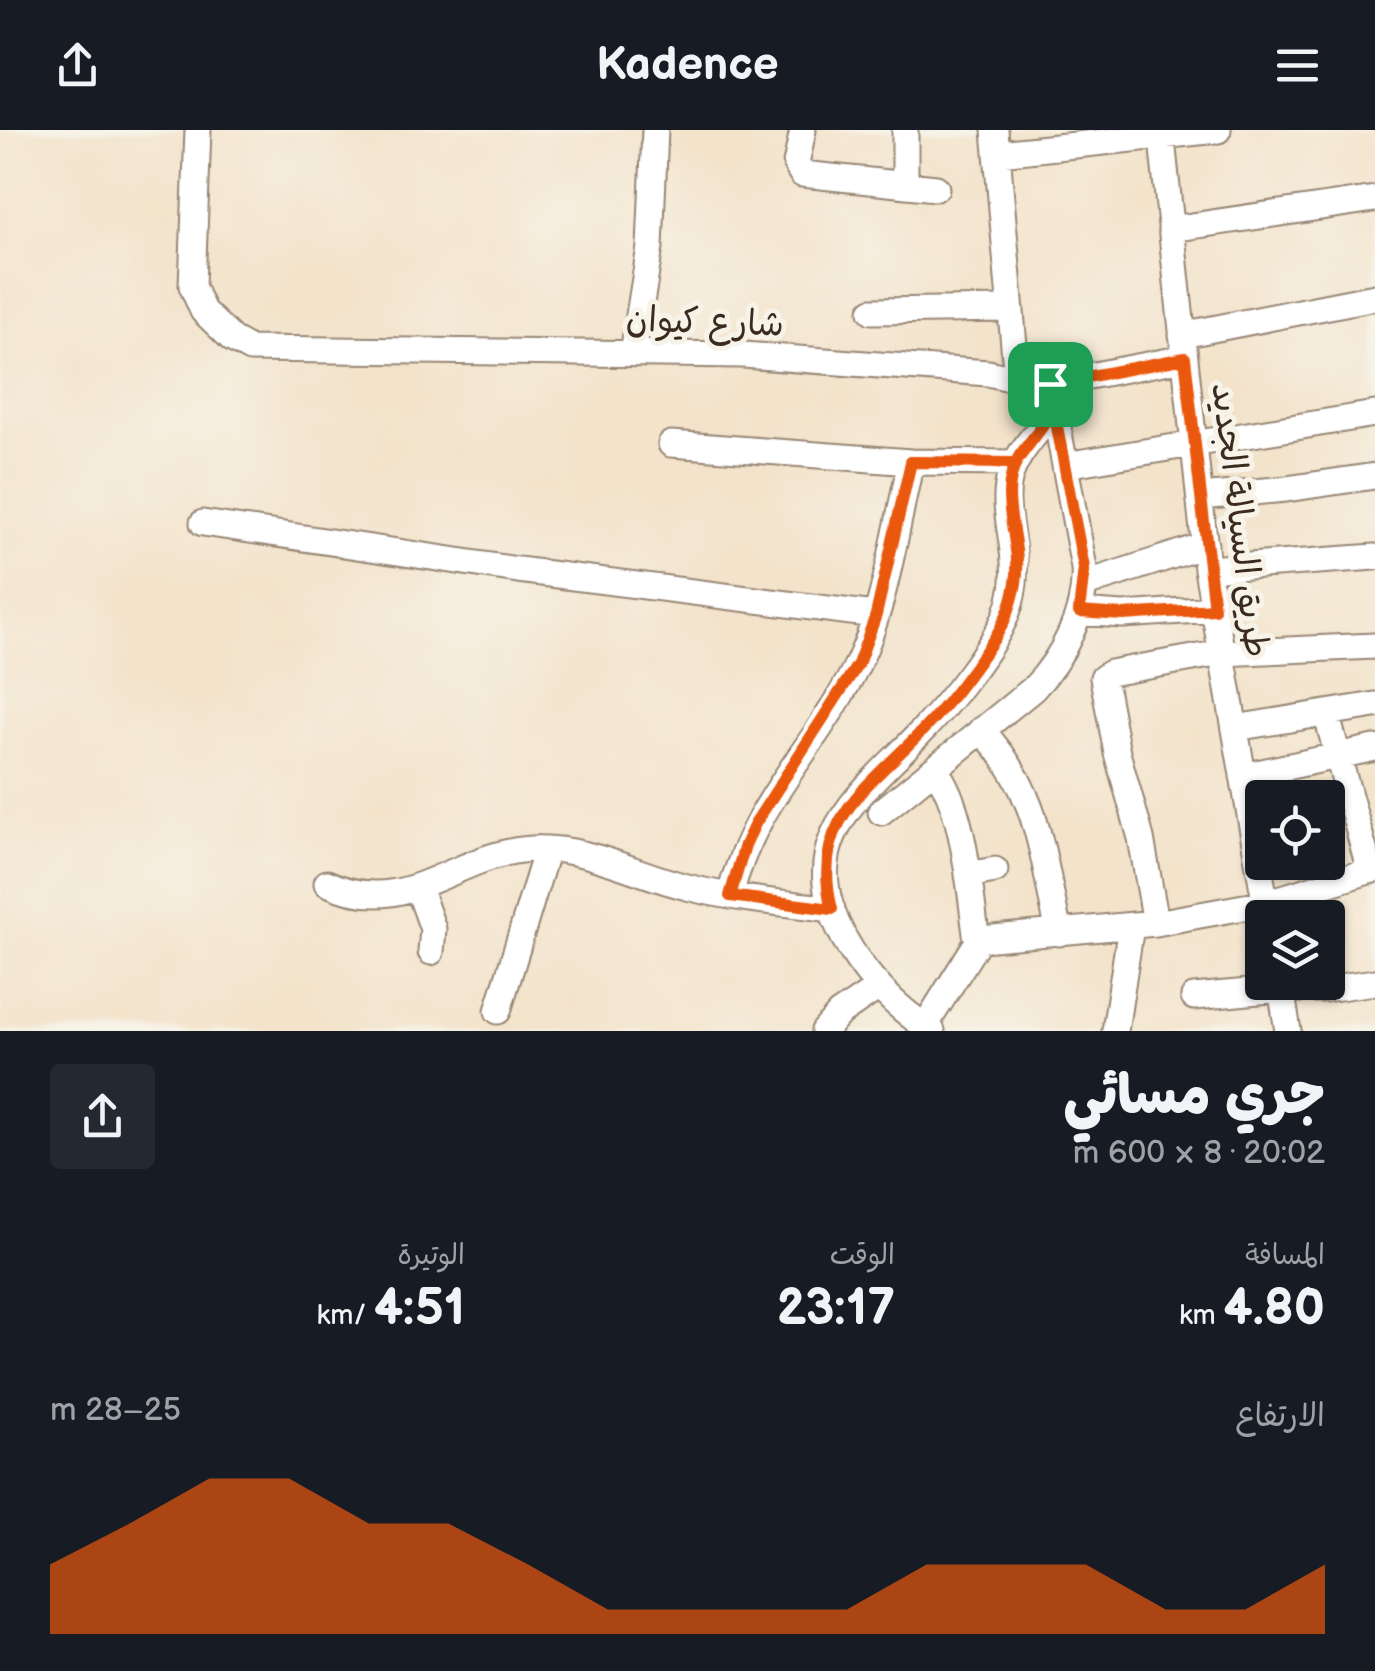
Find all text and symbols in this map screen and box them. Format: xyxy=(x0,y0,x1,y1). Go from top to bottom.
icon: share xyxy=(50,38,105,93)
text: Kadence xyxy=(596,38,779,93)
icon: menu xyxy=(1270,38,1325,93)
street label: شارع كيوان xyxy=(625,298,785,349)
pin xyxy=(1008,342,1093,427)
icon: arrive xyxy=(1023,357,1078,412)
street label: طريق السيالة الجديد xyxy=(1201,380,1278,660)
map controls xyxy=(1245,780,1345,1000)
button: locate xyxy=(1245,780,1345,880)
button: layers xyxy=(1245,900,1345,1000)
text: جري مسائي xyxy=(1063,1063,1325,1130)
button: share xyxy=(50,1064,155,1169)
text: 20:02 · 8 × 600 m xyxy=(1073,1134,1325,1173)
text: الوتيرة xyxy=(397,1239,465,1272)
text: الوقت xyxy=(830,1239,895,1272)
text: المسافة xyxy=(1245,1239,1325,1272)
text: 4:51 xyxy=(374,1279,465,1339)
text: 23:17 xyxy=(776,1279,895,1339)
text: 4.80 xyxy=(1223,1279,1325,1339)
text: /km xyxy=(317,1299,374,1332)
text: km xyxy=(1179,1299,1223,1332)
text: 25–28 m xyxy=(50,1391,181,1430)
text: الارتفاع xyxy=(1235,1397,1325,1436)

